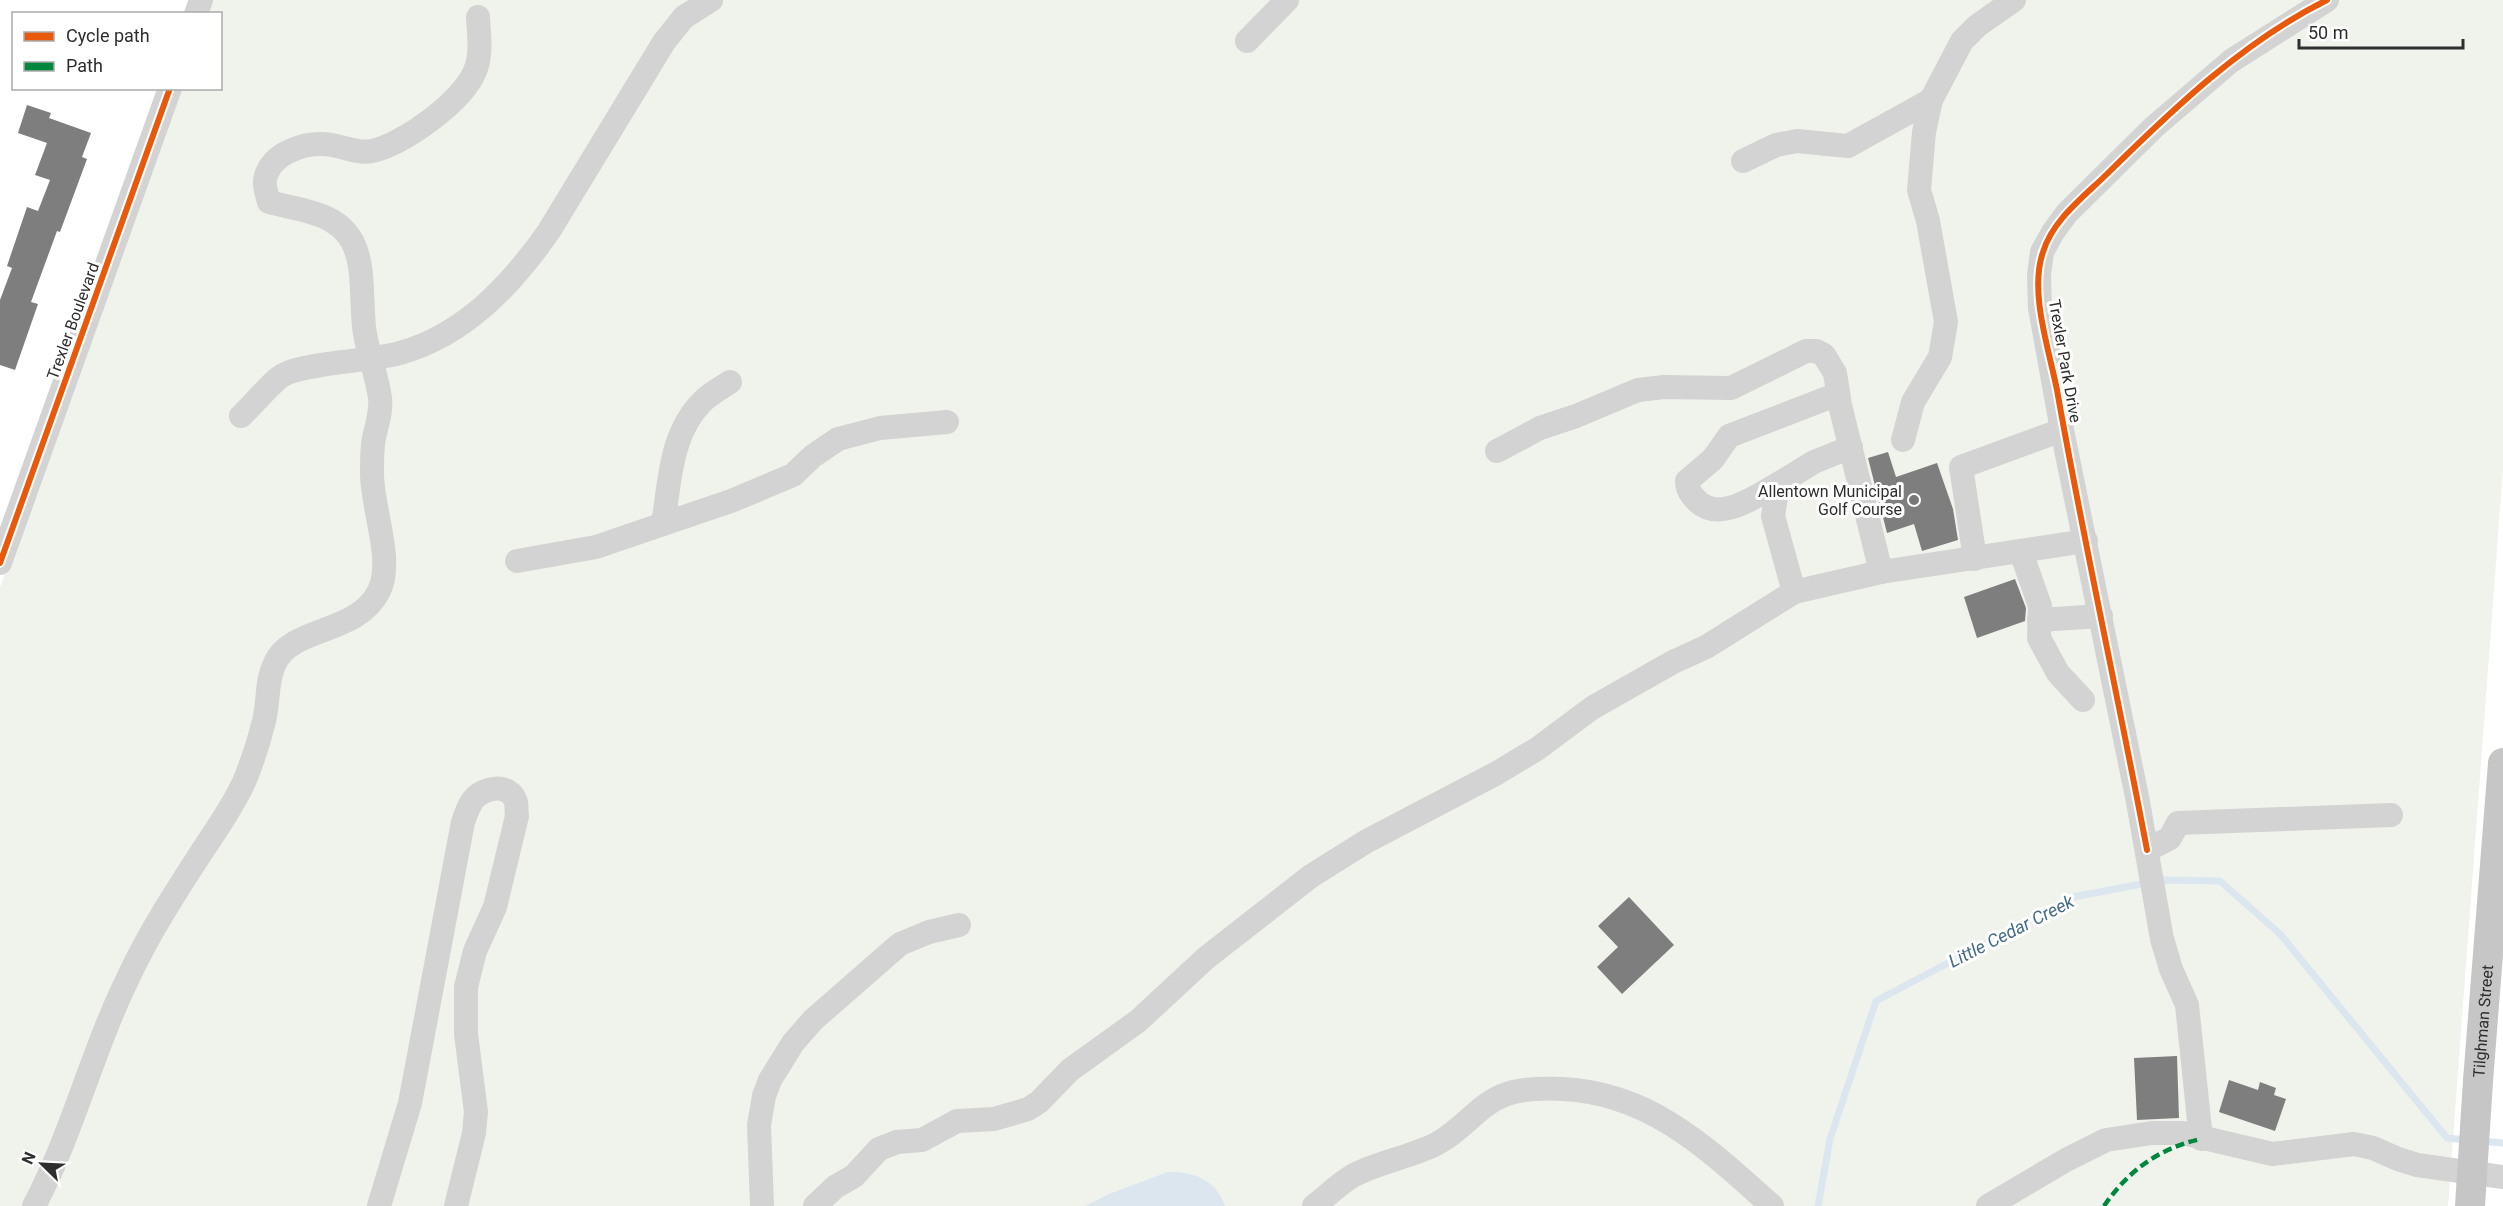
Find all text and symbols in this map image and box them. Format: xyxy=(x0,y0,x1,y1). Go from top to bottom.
legend xyxy=(12,12,222,90)
scale bar xyxy=(2299,12,2462,50)
text: 50 m xyxy=(2308,22,2348,43)
text: Cycle path xyxy=(66,25,150,46)
text: Path xyxy=(66,55,103,76)
street label: Trexler Boulevard xyxy=(43,260,103,382)
street label: Trexler Park Drive xyxy=(2045,298,2085,424)
place label: Allentown Municipal Golf Course xyxy=(1758,482,1902,519)
marker: Allentown Municipal Golf Course xyxy=(1907,493,1921,507)
water label: Little Cedar Creek xyxy=(1945,890,2078,972)
street label: Tilghman Street xyxy=(2469,964,2497,1078)
north arrow xyxy=(12,1134,72,1194)
text: N xyxy=(18,1149,40,1167)

